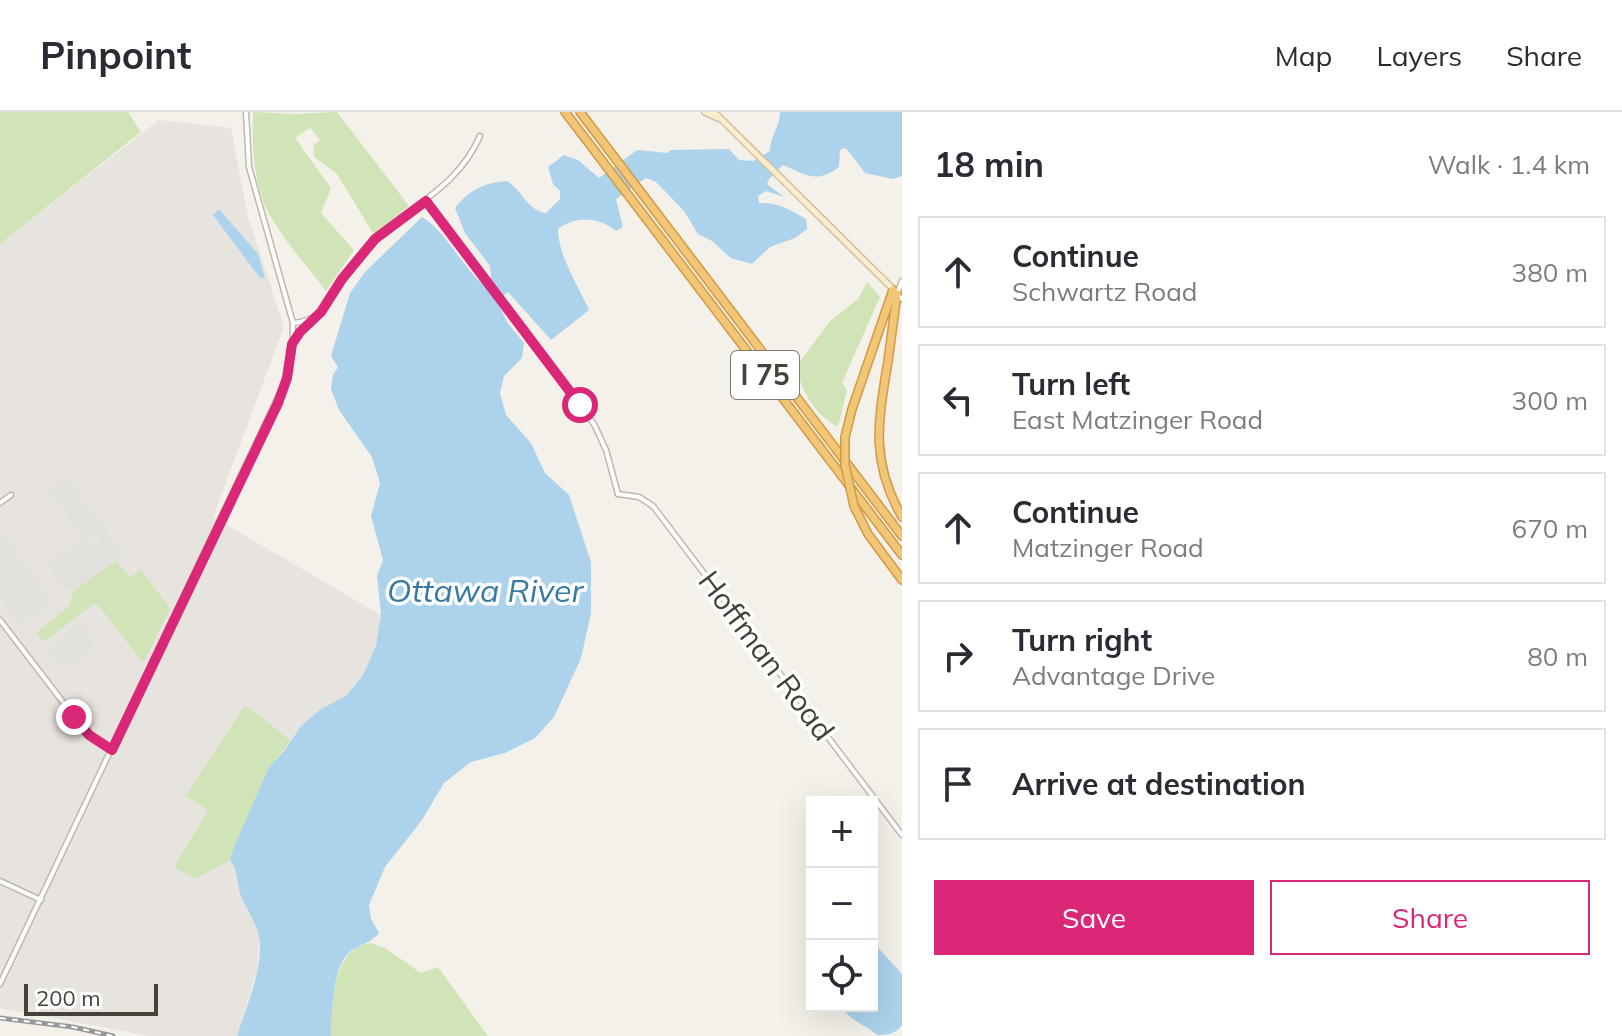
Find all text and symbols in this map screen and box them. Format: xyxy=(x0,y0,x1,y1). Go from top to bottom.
text: Pinpoint xyxy=(40,31,191,79)
text: Map xyxy=(1275,38,1332,73)
text: Layers xyxy=(1376,38,1462,73)
text: Share xyxy=(1506,38,1582,73)
text: 18 min xyxy=(934,143,1044,186)
text: Walk · 1.4 km xyxy=(1428,148,1590,181)
text: Continue xyxy=(1012,237,1139,275)
icon: ahead xyxy=(936,250,980,294)
text: 380 m xyxy=(1512,256,1588,289)
text: Schwartz Road xyxy=(1012,275,1197,308)
road number: I 75 xyxy=(731,351,799,399)
text: Turn left xyxy=(1012,365,1130,403)
icon: left xyxy=(936,378,980,422)
text: 300 m xyxy=(1512,384,1588,417)
route start xyxy=(562,387,598,423)
text: East Matzinger Road xyxy=(1012,403,1263,436)
text: Continue xyxy=(1012,493,1139,531)
icon: ahead xyxy=(936,506,980,550)
text: 670 m xyxy=(1512,512,1588,545)
text: Matzinger Road xyxy=(1012,531,1204,564)
street label: Hoffman Road xyxy=(691,563,843,748)
water label: Ottawa River xyxy=(387,570,585,610)
text: Turn right xyxy=(1012,621,1152,659)
icon: right xyxy=(936,634,980,678)
text: 80 m xyxy=(1527,640,1588,673)
text: Advantage Drive xyxy=(1012,659,1215,692)
route end xyxy=(56,699,92,735)
icon: arrive xyxy=(936,762,980,806)
text: Arrive at destination xyxy=(1012,765,1306,803)
map controls xyxy=(806,796,878,1012)
button: + xyxy=(806,796,878,868)
button: − xyxy=(806,868,878,940)
button: Save xyxy=(934,880,1254,955)
button: Share xyxy=(1270,880,1590,955)
button: locate xyxy=(806,940,878,1012)
scale bar xyxy=(24,980,158,1016)
text: 200 m xyxy=(36,984,101,1012)

